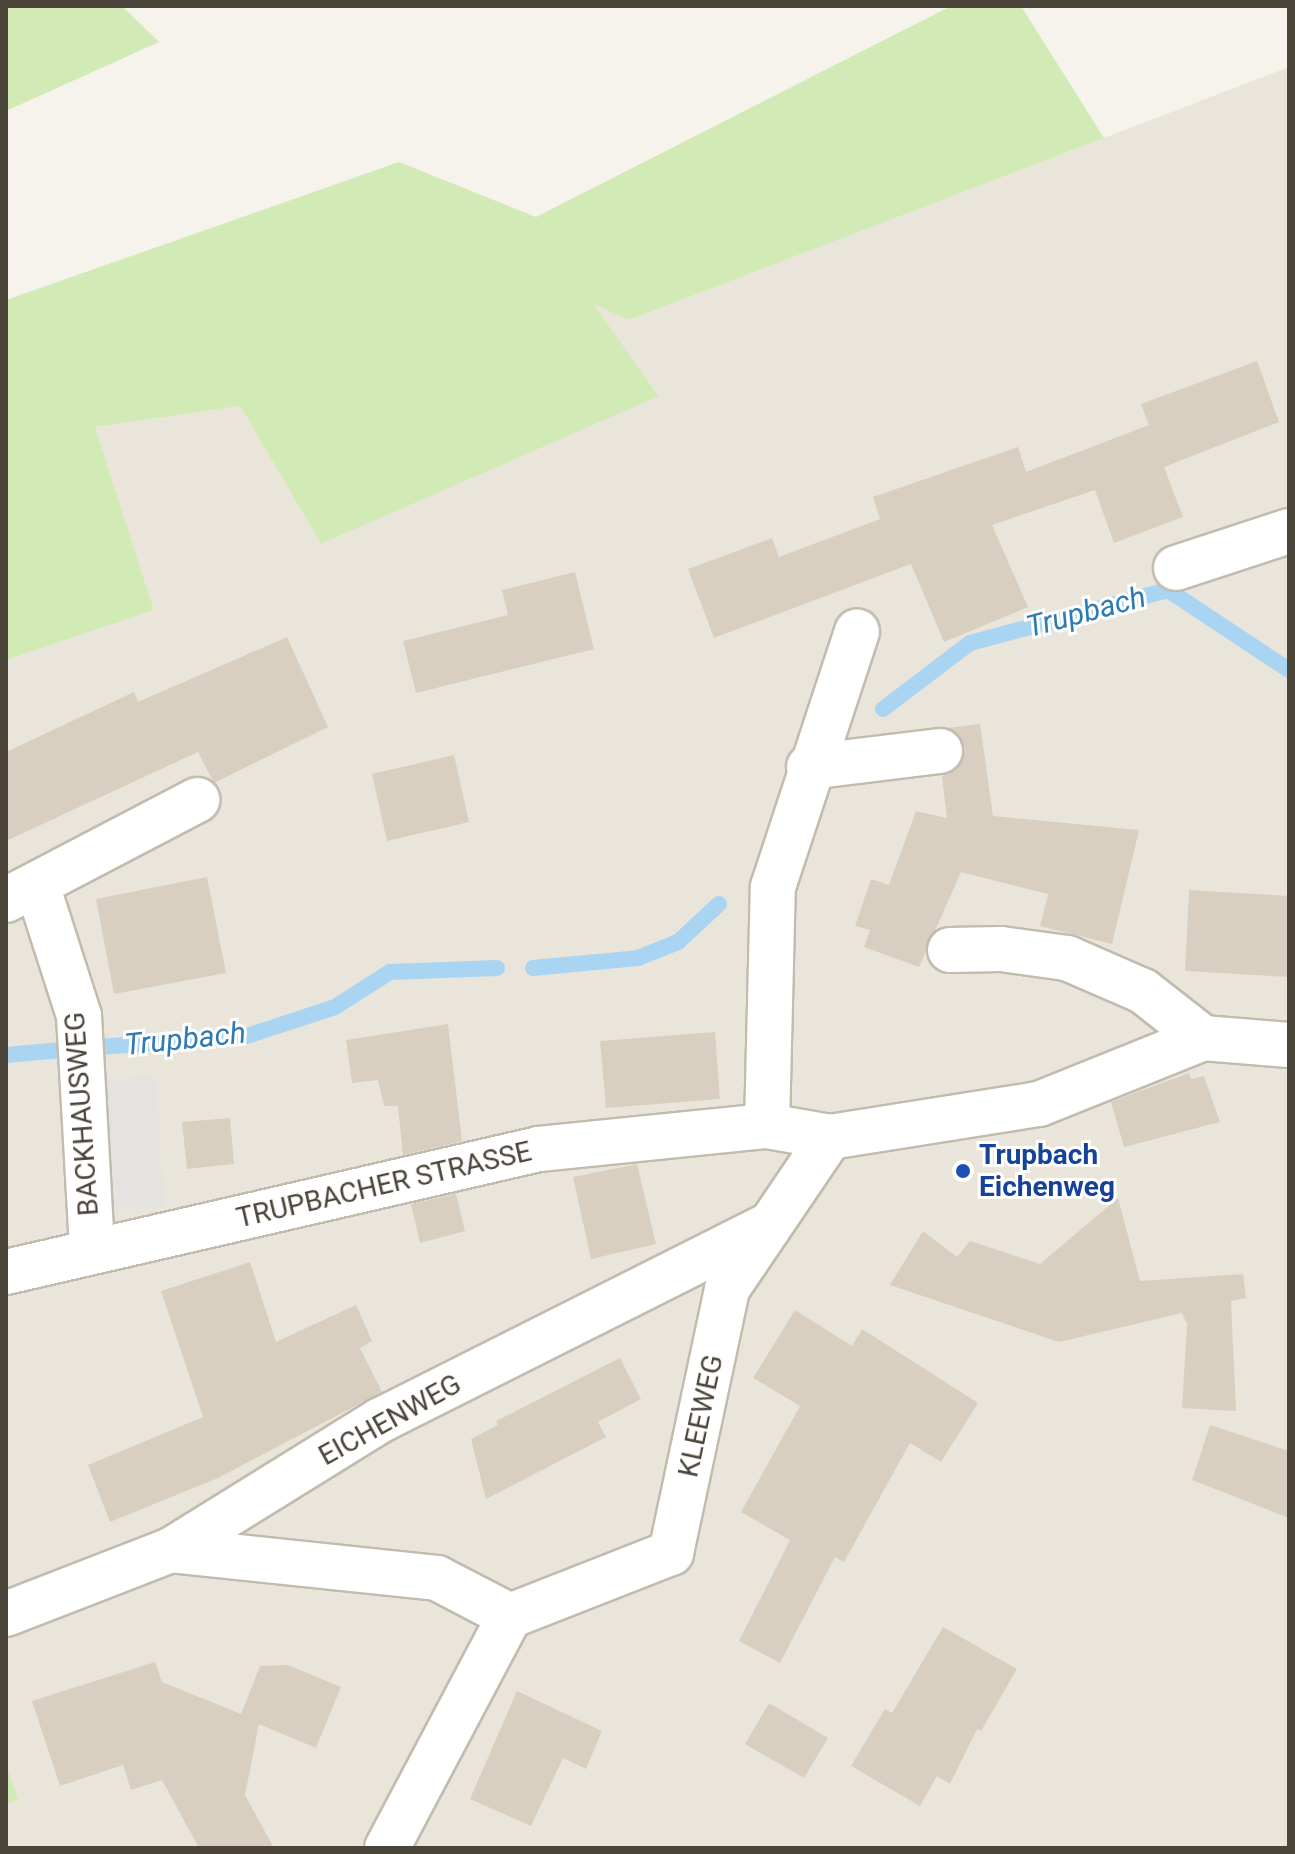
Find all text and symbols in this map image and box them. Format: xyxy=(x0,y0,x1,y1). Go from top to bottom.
water label: Trupbach xyxy=(1022,579,1150,645)
street label: BACKHAUSWEG xyxy=(58,1011,106,1217)
water label: Trupbach xyxy=(122,1015,248,1063)
street label: TRUPBACHER STRASSE xyxy=(233,1135,535,1235)
place label: Trupbach Eichenweg xyxy=(979,1138,1115,1204)
marker: Trupbach Eichenweg xyxy=(954,1162,972,1180)
street label: KLEEWEG xyxy=(672,1352,730,1480)
street label: EICHENWEG xyxy=(313,1367,467,1473)

